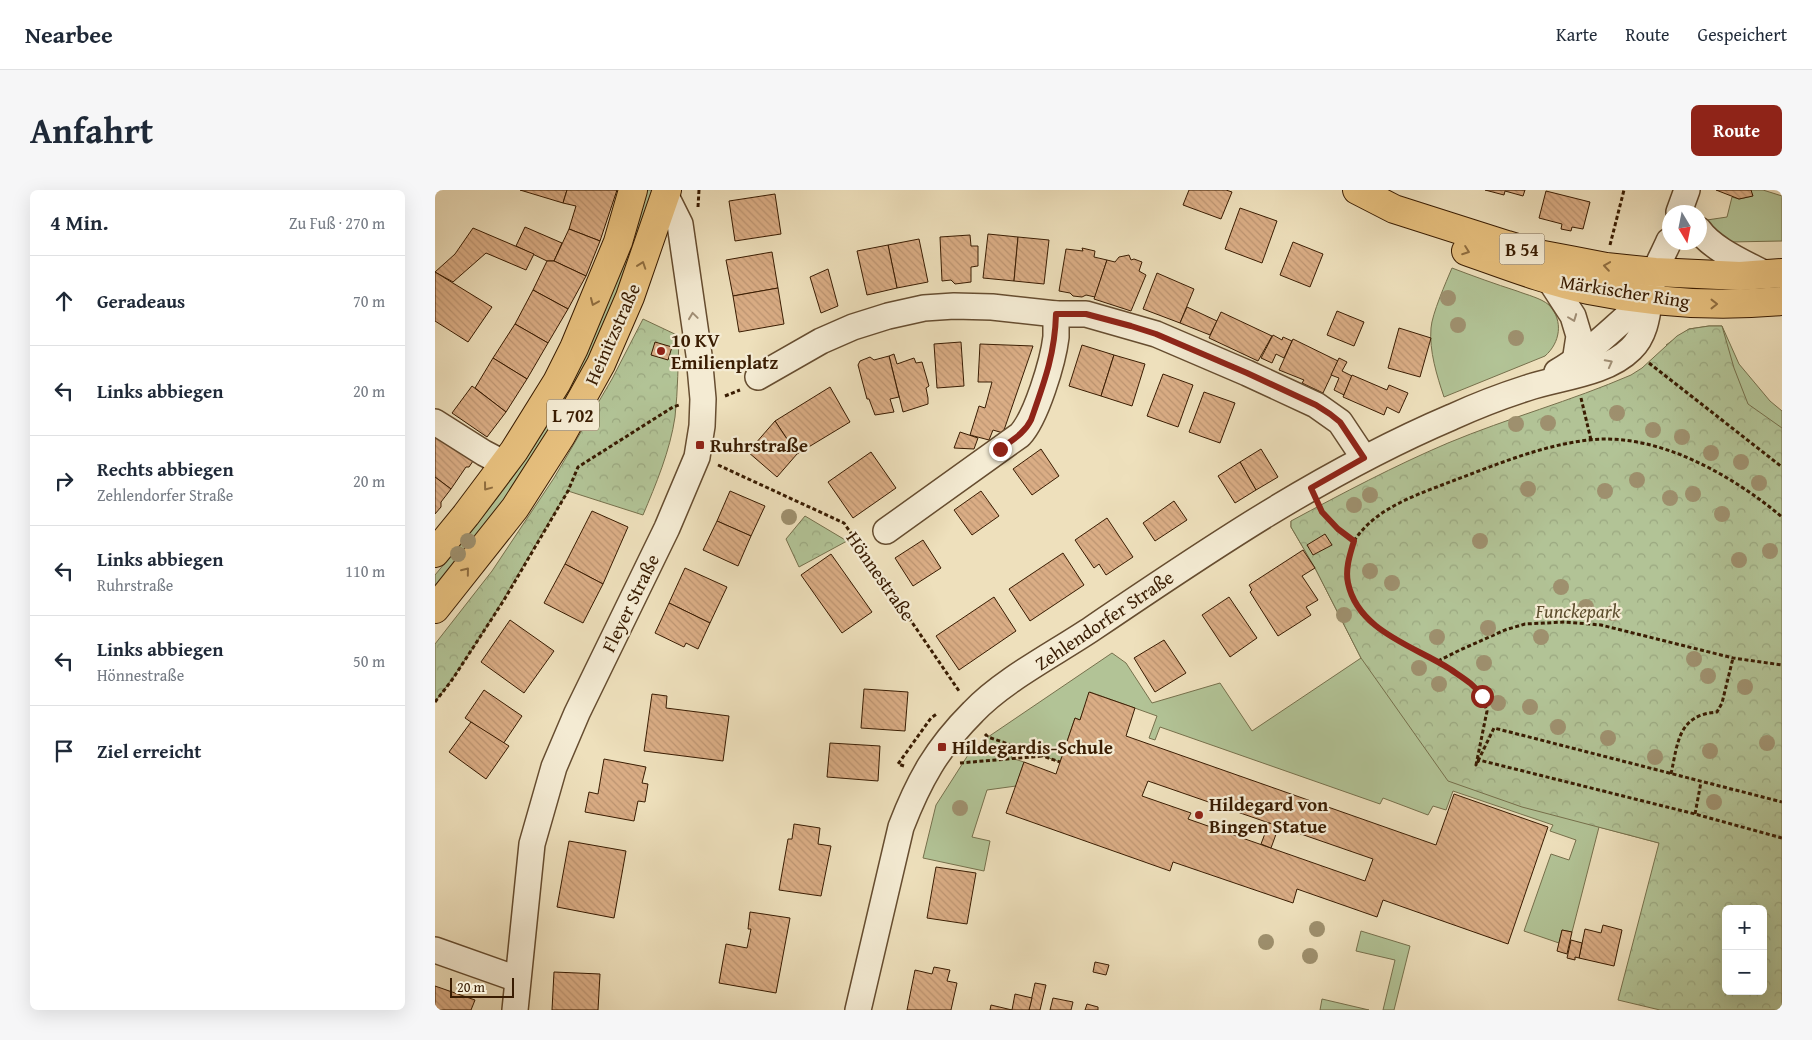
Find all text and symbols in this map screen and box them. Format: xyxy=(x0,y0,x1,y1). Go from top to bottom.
text: Nearbee xyxy=(25,17,113,52)
text: Karte xyxy=(1556,21,1597,48)
text: Route xyxy=(1625,21,1670,48)
text: Gespeichert xyxy=(1698,21,1787,48)
text: Anfahrt xyxy=(30,105,153,156)
button: Route xyxy=(1691,105,1782,156)
north arrow xyxy=(1662,205,1707,250)
text: 4 Min. xyxy=(50,207,108,238)
text: Zu Fuß · 270 m xyxy=(289,211,385,235)
road number: B 54 xyxy=(1499,234,1545,264)
one-way arrow xyxy=(1461,245,1469,255)
one-way arrow xyxy=(636,261,646,270)
one-way arrow xyxy=(1602,262,1611,272)
street label: Märkischer Ring xyxy=(1558,267,1692,315)
street label: Heinitzstraße xyxy=(577,279,647,389)
icon: ahead xyxy=(50,287,78,315)
text: Geradeaus xyxy=(97,287,185,315)
text: 70 m xyxy=(353,289,385,313)
one-way arrow xyxy=(589,297,600,306)
one-way arrow xyxy=(1710,299,1718,309)
one-way arrow xyxy=(689,312,699,321)
one-way arrow xyxy=(1567,313,1577,321)
place label: 10 KV Emilienplatz xyxy=(671,326,778,376)
marker: 10 KV Emilienplatz xyxy=(655,345,667,357)
one-way arrow xyxy=(1603,359,1612,369)
icon: left xyxy=(50,377,78,405)
text: Links abbiegen xyxy=(97,377,223,405)
text: 20 m xyxy=(353,379,385,403)
road number: L 702 xyxy=(547,400,599,430)
place label: Ruhrstraße xyxy=(710,431,808,459)
route end xyxy=(989,438,1012,461)
marker: Ruhrstraße xyxy=(694,439,706,451)
text: Rechts abbiegen xyxy=(97,455,234,483)
icon: right xyxy=(50,467,78,495)
text: 20 m xyxy=(353,469,385,493)
one-way arrow xyxy=(484,481,493,491)
text: Zehlendorfer Straße xyxy=(97,483,233,507)
street label: Hönnestraße xyxy=(840,526,922,626)
text: Links abbiegen xyxy=(97,545,223,573)
street label: Fleyer Straße xyxy=(594,549,666,657)
icon: left xyxy=(50,557,78,585)
text: 110 m xyxy=(345,559,385,583)
street label: Zehlendorfer Straße xyxy=(1029,563,1179,677)
one-way arrow xyxy=(460,568,468,577)
text: Ruhrstraße xyxy=(97,573,173,597)
park label: Funckepark xyxy=(1535,597,1621,625)
text: Links abbiegen xyxy=(97,635,223,663)
icon: left xyxy=(50,647,78,675)
text: 50 m xyxy=(353,649,385,673)
text: Hönnestraße xyxy=(97,663,184,687)
route start xyxy=(1471,685,1494,708)
place label: Hildegardis-Schule xyxy=(952,733,1113,761)
icon: arrive xyxy=(50,737,78,765)
text: Ziel erreicht xyxy=(97,737,201,765)
marker: Hildegardis-Schule xyxy=(936,741,948,753)
place label: Hildegard von Bingen Statue xyxy=(1209,790,1329,840)
marker: Hildegard von Bingen Statue xyxy=(1193,809,1205,821)
map controls xyxy=(1722,905,1767,995)
button: + xyxy=(1722,905,1767,950)
button: − xyxy=(1722,950,1767,995)
scale bar xyxy=(450,975,514,998)
text: 20 m xyxy=(457,977,485,997)

